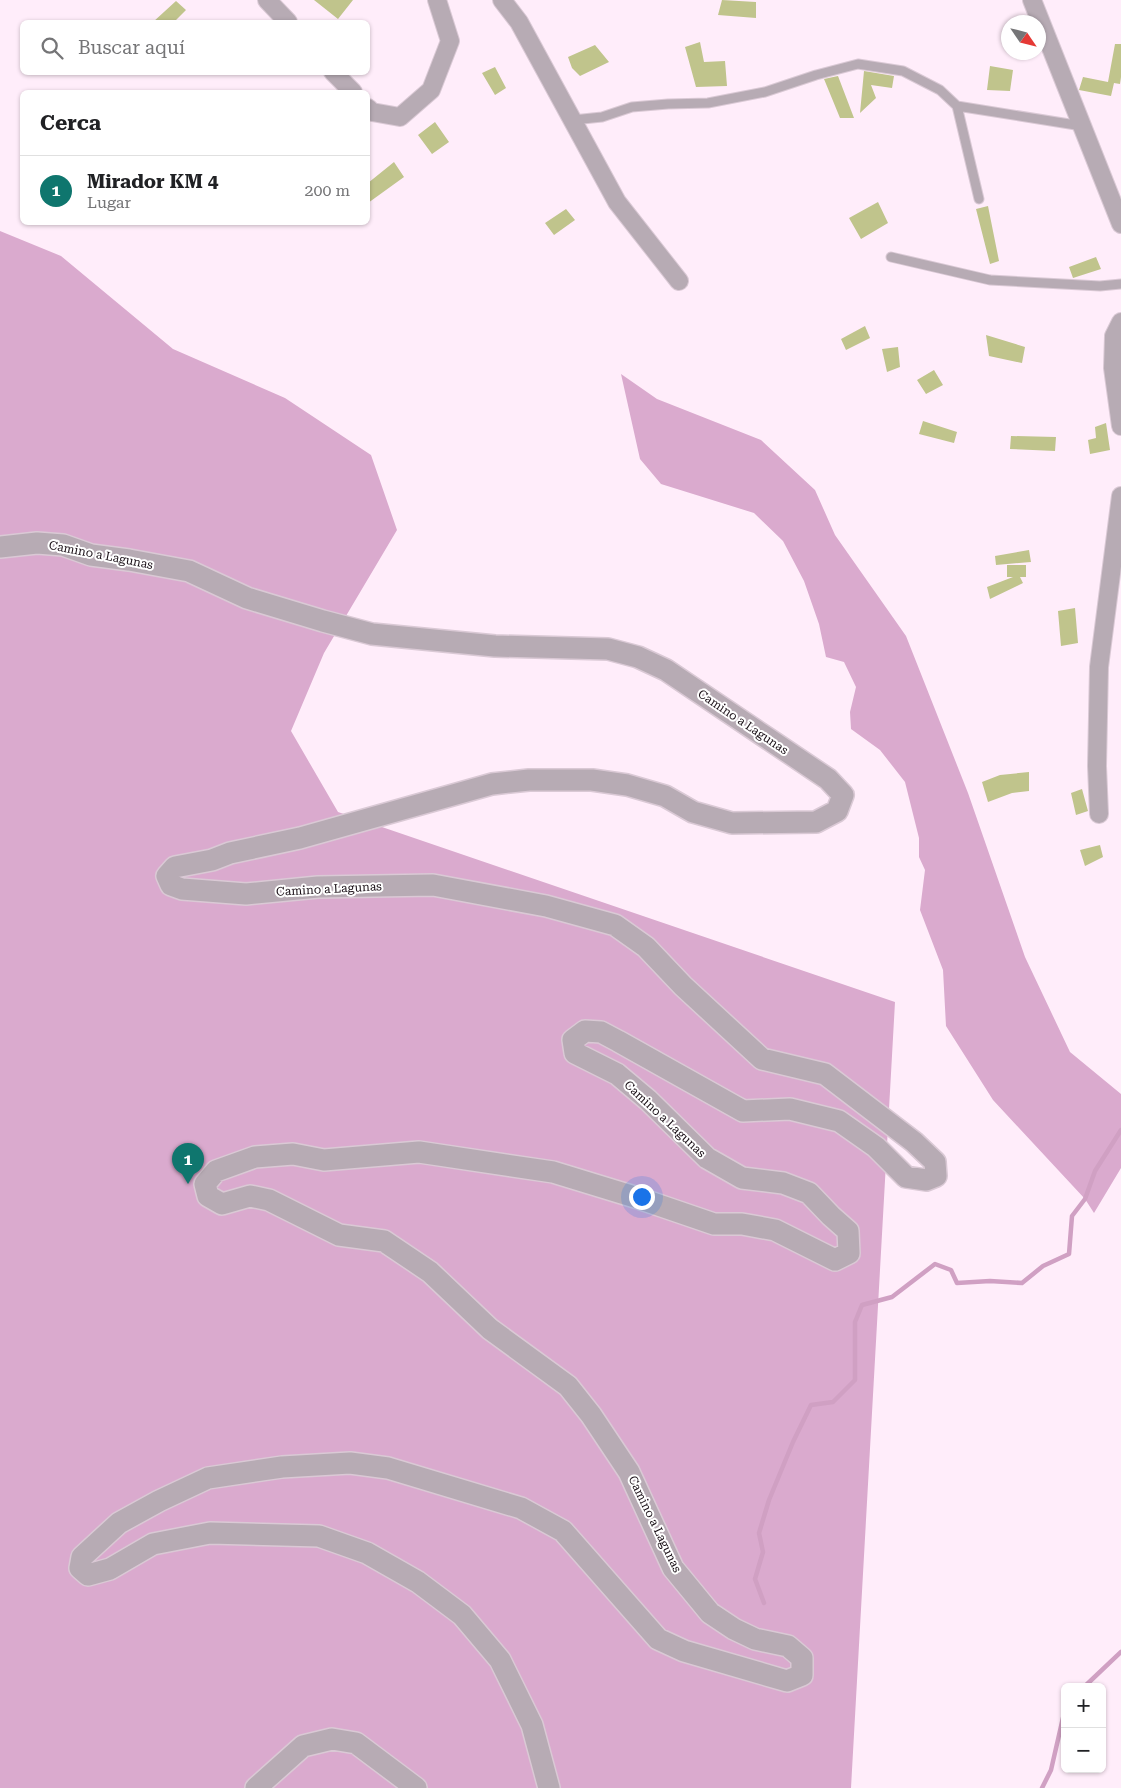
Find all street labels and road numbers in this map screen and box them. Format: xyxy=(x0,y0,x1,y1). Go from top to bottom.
street label: Camino a Lagunas xyxy=(48,538,155,572)
street label: Camino a Lagunas xyxy=(695,687,791,758)
street label: Camino a Lagunas xyxy=(276,879,383,899)
street label: Camino a Lagunas xyxy=(622,1078,709,1160)
street label: Camino a Lagunas xyxy=(626,1473,685,1575)

